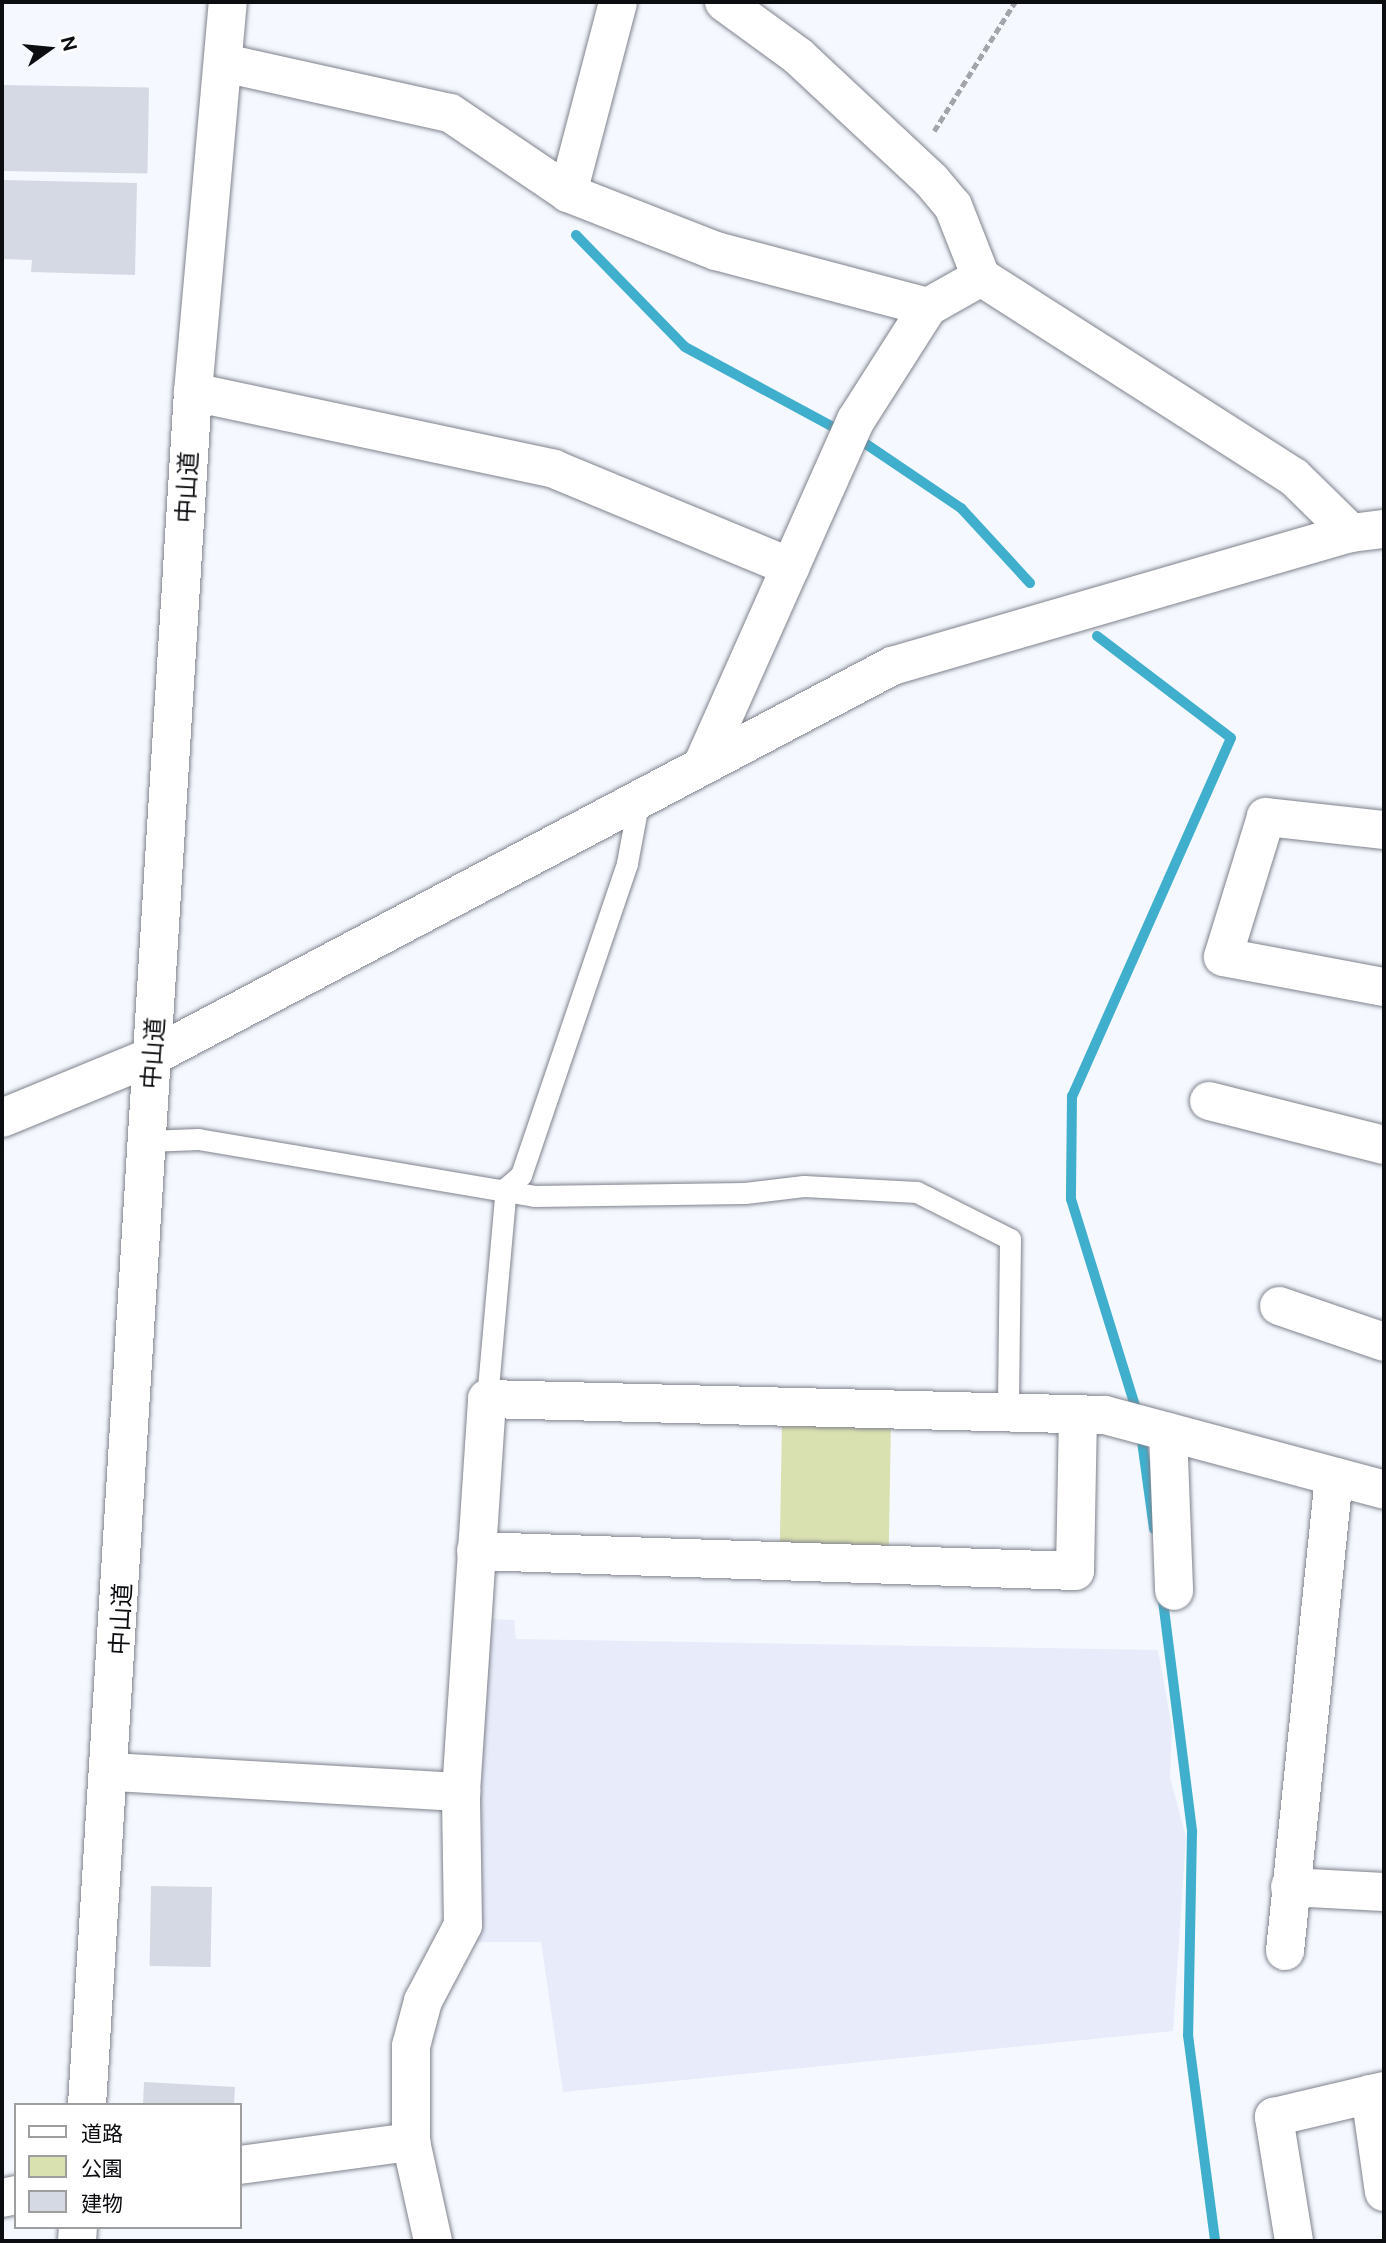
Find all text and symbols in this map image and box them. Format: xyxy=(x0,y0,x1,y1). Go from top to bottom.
north arrow xyxy=(14,14,84,84)
text: N xyxy=(57,34,82,54)
street label: 中山道 xyxy=(171,450,203,524)
street label: 中山道 xyxy=(136,1016,170,1090)
street label: 中山道 xyxy=(105,1582,137,1656)
legend xyxy=(14,2103,242,2229)
text: 道路 xyxy=(81,2121,123,2146)
text: 公園 xyxy=(81,2156,123,2181)
text: 建物 xyxy=(81,2191,123,2216)

